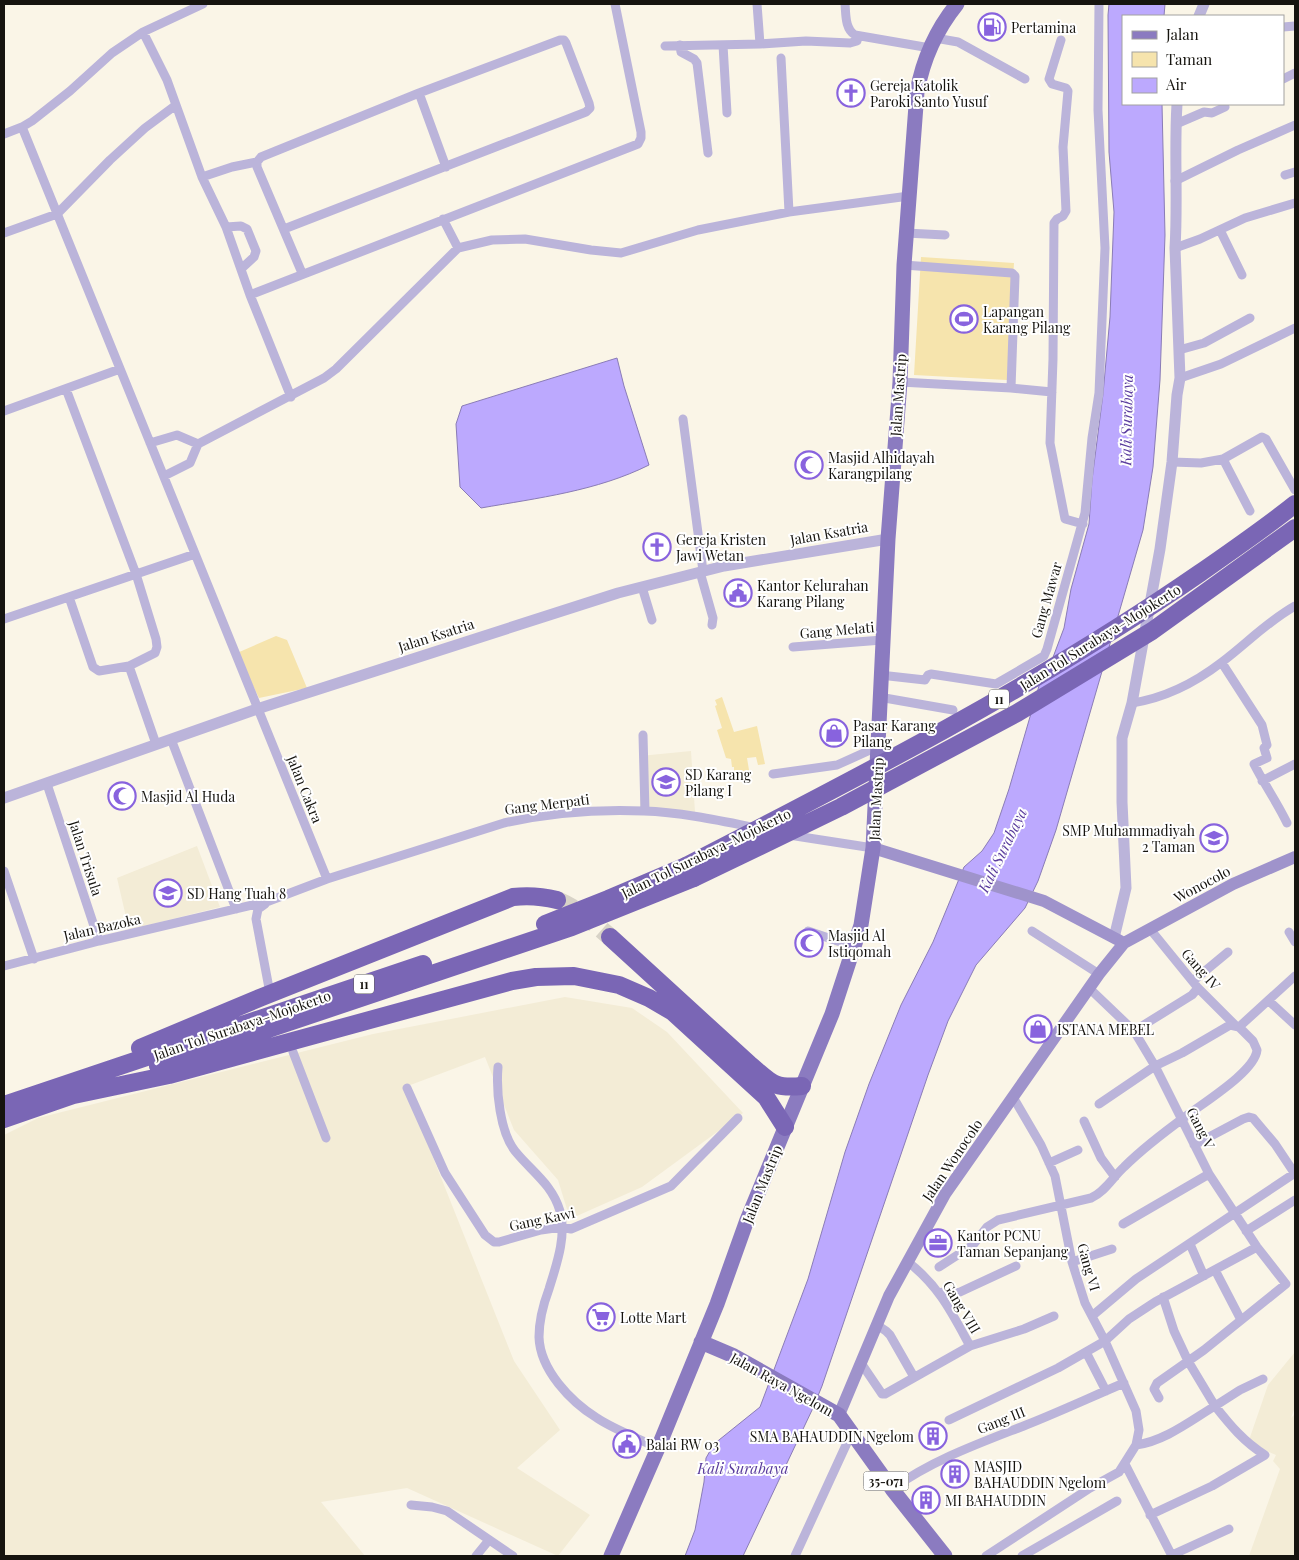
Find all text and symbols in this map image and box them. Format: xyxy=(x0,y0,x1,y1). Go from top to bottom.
fuel station icon: Pertamina xyxy=(977,12,1007,42)
legend xyxy=(1122,15,1284,105)
place label: Pertamina xyxy=(1011,18,1076,37)
text: Jalan xyxy=(1165,24,1199,44)
text: Taman xyxy=(1166,49,1212,69)
text: Air xyxy=(1165,74,1187,94)
place label: Gereja Katolik Paroki Santo Yusuf xyxy=(870,76,989,111)
church icon: Gereja Katolik Paroki Santo Yusuf xyxy=(836,78,866,108)
place label: Lapangan Karang Pilang xyxy=(983,302,1071,337)
sports icon: Lapangan Karang Pilang xyxy=(949,304,979,334)
street label: Jalan Mastrip xyxy=(886,353,910,438)
water label: Kali Surabaya xyxy=(1115,374,1137,467)
place label: Masjid Alhidayah Karangpilang xyxy=(828,448,935,483)
mosque icon: Masjid Alhidayah Karangpilang xyxy=(794,450,824,480)
street label: Jalan Ksatria xyxy=(788,517,869,549)
place label: Gereja Kristen Jawi Wetan xyxy=(675,530,767,565)
church icon: Gereja Kristen Jawi Wetan xyxy=(642,532,672,562)
street label: Gang Mawar xyxy=(1026,559,1066,640)
place label: Kantor Kelurahan Karang Pilang xyxy=(757,576,869,611)
public building icon: Kantor Kelurahan Karang Pilang xyxy=(723,578,753,608)
street label: Jalan Tol Surabaya–Mojokerto xyxy=(1015,579,1184,695)
street label: Jalan Ksatria xyxy=(395,614,476,657)
street label: Gang Melati xyxy=(799,617,875,643)
road number: 11 xyxy=(989,690,1009,709)
place label: Pasar Karang Pilang xyxy=(853,716,936,751)
shop icon: Pasar Karang Pilang xyxy=(819,718,849,748)
street label: Jalan Cakra xyxy=(282,751,327,826)
street label: Jalan Mastrip xyxy=(864,757,888,842)
place label: SD Karang Pilang I xyxy=(685,765,752,800)
school or university icon: SD Karang Pilang I xyxy=(651,767,681,797)
mosque icon: Masjid Al Huda xyxy=(107,781,137,811)
place label: Masjid Al Huda xyxy=(141,787,235,806)
street label: Gang Merpati xyxy=(504,789,590,819)
street label: Jalan Tol Surabaya–Mojokerto xyxy=(617,803,794,903)
water label: Kali Surabaya xyxy=(973,804,1031,896)
street label: Jalan Trisula xyxy=(65,817,107,898)
place label: SMP Muhammadiyah 2 Taman xyxy=(1062,821,1196,856)
school or university icon: SMP Muhammadiyah 2 Taman xyxy=(1199,823,1229,853)
street label: Wonocolo xyxy=(1170,861,1234,907)
school or university icon: SD Hang Tuah 8 xyxy=(153,878,183,908)
place label: SD Hang Tuah 8 xyxy=(187,884,286,903)
street label: Jalan Bazoka xyxy=(61,909,142,945)
place label: Masjid Al Istiqomah xyxy=(828,926,892,961)
mosque icon: Masjid Al Istiqomah xyxy=(794,928,824,958)
street label: Gang IV xyxy=(1177,944,1225,994)
road number: 11 xyxy=(354,974,374,994)
street label: Jalan Tol Surabaya–Mojokerto xyxy=(150,986,334,1065)
shop icon: ISTANA MEBEL xyxy=(1023,1014,1053,1044)
place label: ISTANA MEBEL xyxy=(1057,1020,1154,1039)
street label: Gang V xyxy=(1183,1104,1220,1152)
street label: Jalan Wonocolo xyxy=(917,1115,987,1205)
street label: Jalan Mastrip xyxy=(737,1142,786,1227)
street label: Gang Kawi xyxy=(507,1203,577,1235)
place label: Kantor PCNU Taman Sepanjang xyxy=(957,1226,1069,1261)
office icon: Kantor PCNU Taman Sepanjang xyxy=(923,1228,953,1258)
street label: Gang VI xyxy=(1073,1241,1105,1293)
street label: Gang VIII xyxy=(939,1277,985,1337)
supermarket icon: Lotte Mart xyxy=(586,1302,616,1332)
place label: Lotte Mart xyxy=(620,1308,687,1327)
street label: Jalan Raya Ngelom xyxy=(726,1347,837,1421)
street label: Gang III xyxy=(974,1402,1028,1438)
building icon: SMA BAHAUDDIN Ngelom xyxy=(918,1421,948,1451)
place label: SMA BAHAUDDIN Ngelom xyxy=(750,1427,915,1446)
public building icon: Balai RW 03 xyxy=(612,1429,642,1459)
place label: Balai RW 03 xyxy=(646,1435,719,1454)
place label: MASJID BAHAUDDIN Ngelom xyxy=(974,1457,1107,1492)
water label: Kali Surabaya xyxy=(696,1458,789,1478)
building icon: MASJID BAHAUDDIN Ngelom xyxy=(940,1459,970,1489)
road number: 35-071 xyxy=(864,1472,908,1490)
building icon: MI BAHAUDDIN xyxy=(911,1485,941,1515)
place label: MI BAHAUDDIN xyxy=(945,1491,1046,1510)

